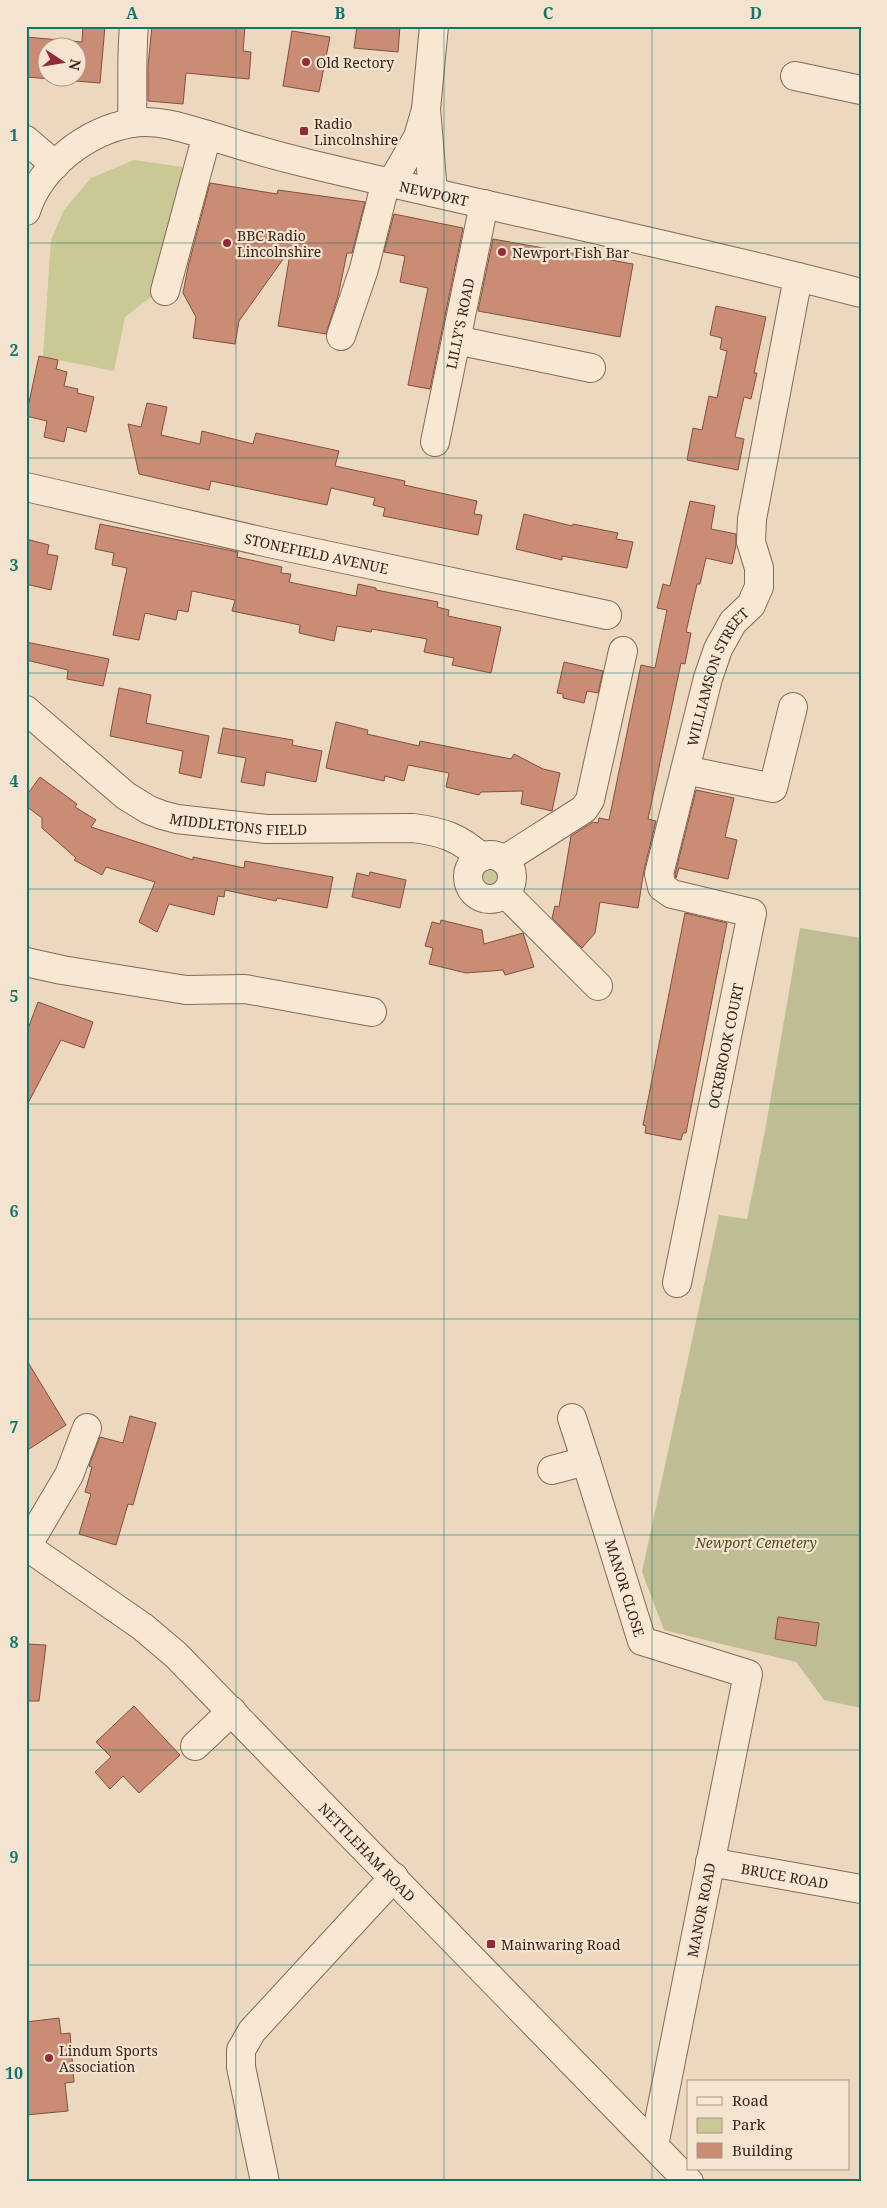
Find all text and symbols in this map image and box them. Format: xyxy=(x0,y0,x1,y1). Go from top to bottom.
text: A xyxy=(126,2,139,24)
text: B xyxy=(335,2,346,24)
text: C xyxy=(543,2,554,24)
text: D xyxy=(750,2,762,24)
north arrow xyxy=(38,38,88,88)
place label: Old Rectory xyxy=(316,53,394,72)
marker: Old Rectory xyxy=(300,56,312,68)
text: N xyxy=(65,57,86,72)
place label: Radio Lincolnshire xyxy=(314,114,398,149)
text: 1 xyxy=(9,124,19,146)
marker: Radio Lincolnshire xyxy=(298,125,310,137)
street label: NEWPORT xyxy=(398,176,471,210)
place label: BBC Radio Lincolnshire xyxy=(237,226,321,261)
marker: BBC Radio Lincolnshire xyxy=(221,237,233,249)
place label: Newport Fish Bar xyxy=(512,243,630,262)
marker: Newport Fish Bar xyxy=(496,246,508,258)
street label: LILLY'S ROAD xyxy=(441,276,478,371)
text: 2 xyxy=(9,339,19,361)
street label: STONEFIELD AVENUE xyxy=(243,528,390,578)
text: 3 xyxy=(9,554,19,576)
street label: WILLIAMSON STREET xyxy=(682,603,753,748)
text: 4 xyxy=(9,770,19,792)
street label: MIDDLETONS FIELD xyxy=(168,808,307,838)
street label: OCKBROOK COURT xyxy=(703,981,747,1110)
text: 5 xyxy=(9,985,19,1007)
text: 6 xyxy=(9,1200,19,1222)
text: 7 xyxy=(9,1416,19,1438)
park label: Newport Cemetery xyxy=(694,1533,817,1552)
street label: MANOR CLOSE xyxy=(601,1537,650,1639)
text: 8 xyxy=(9,1631,19,1653)
street label: NETTLEHAM ROAD xyxy=(315,1798,420,1905)
text: 9 xyxy=(9,1846,19,1868)
street label: BRUCE ROAD xyxy=(740,1858,830,1893)
street label: MANOR ROAD xyxy=(683,1861,719,1959)
place label: Mainwaring Road xyxy=(501,1935,621,1954)
marker: Mainwaring Road xyxy=(485,1938,497,1950)
place label: Lindum Sports Association xyxy=(59,2041,158,2076)
marker: Lindum Sports Association xyxy=(43,2052,55,2064)
text: 10 xyxy=(5,2062,23,2084)
legend xyxy=(687,2080,850,2170)
text: Road xyxy=(732,2090,768,2110)
text: Park xyxy=(732,2114,766,2134)
text: Building xyxy=(732,2140,793,2160)

